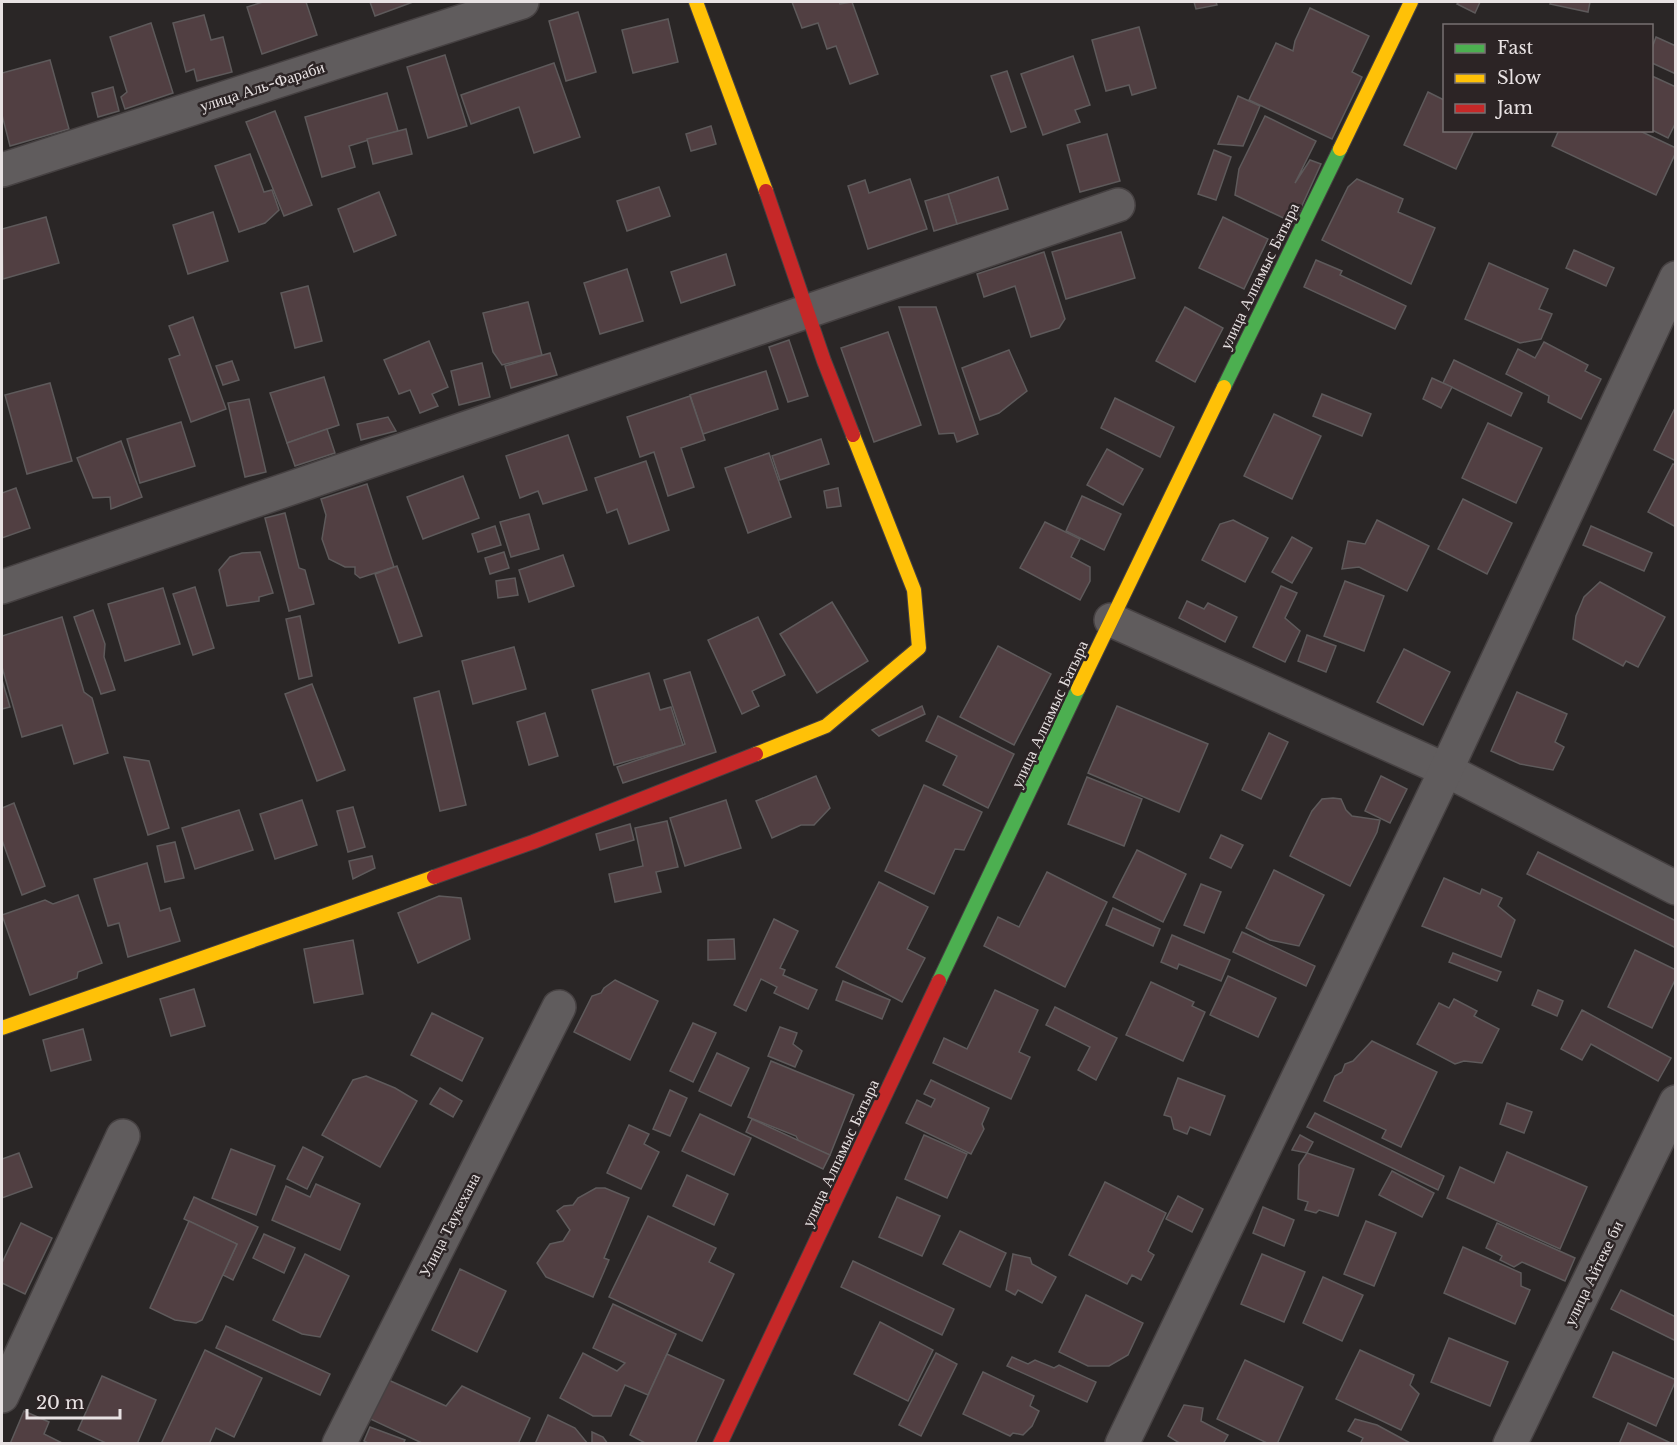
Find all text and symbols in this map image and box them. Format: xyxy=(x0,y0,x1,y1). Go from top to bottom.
legend xyxy=(1443,24,1653,132)
text: Fast xyxy=(1497,37,1534,59)
street label: улица Аль-Фараби xyxy=(197,56,327,116)
text: Slow xyxy=(1497,67,1542,89)
text: Jam xyxy=(1495,97,1533,119)
street label: улица Алпамыс Батыра xyxy=(1215,199,1303,353)
street label: улица Алпамыс Батыра xyxy=(1006,637,1092,791)
street label: улица Алпамыс Батыра xyxy=(797,1076,883,1230)
street label: Улица Таукехана xyxy=(414,1169,484,1281)
street label: улица Айтеке би xyxy=(1559,1217,1627,1329)
scale bar xyxy=(27,1382,120,1420)
text: 20 m xyxy=(36,1392,84,1414)

